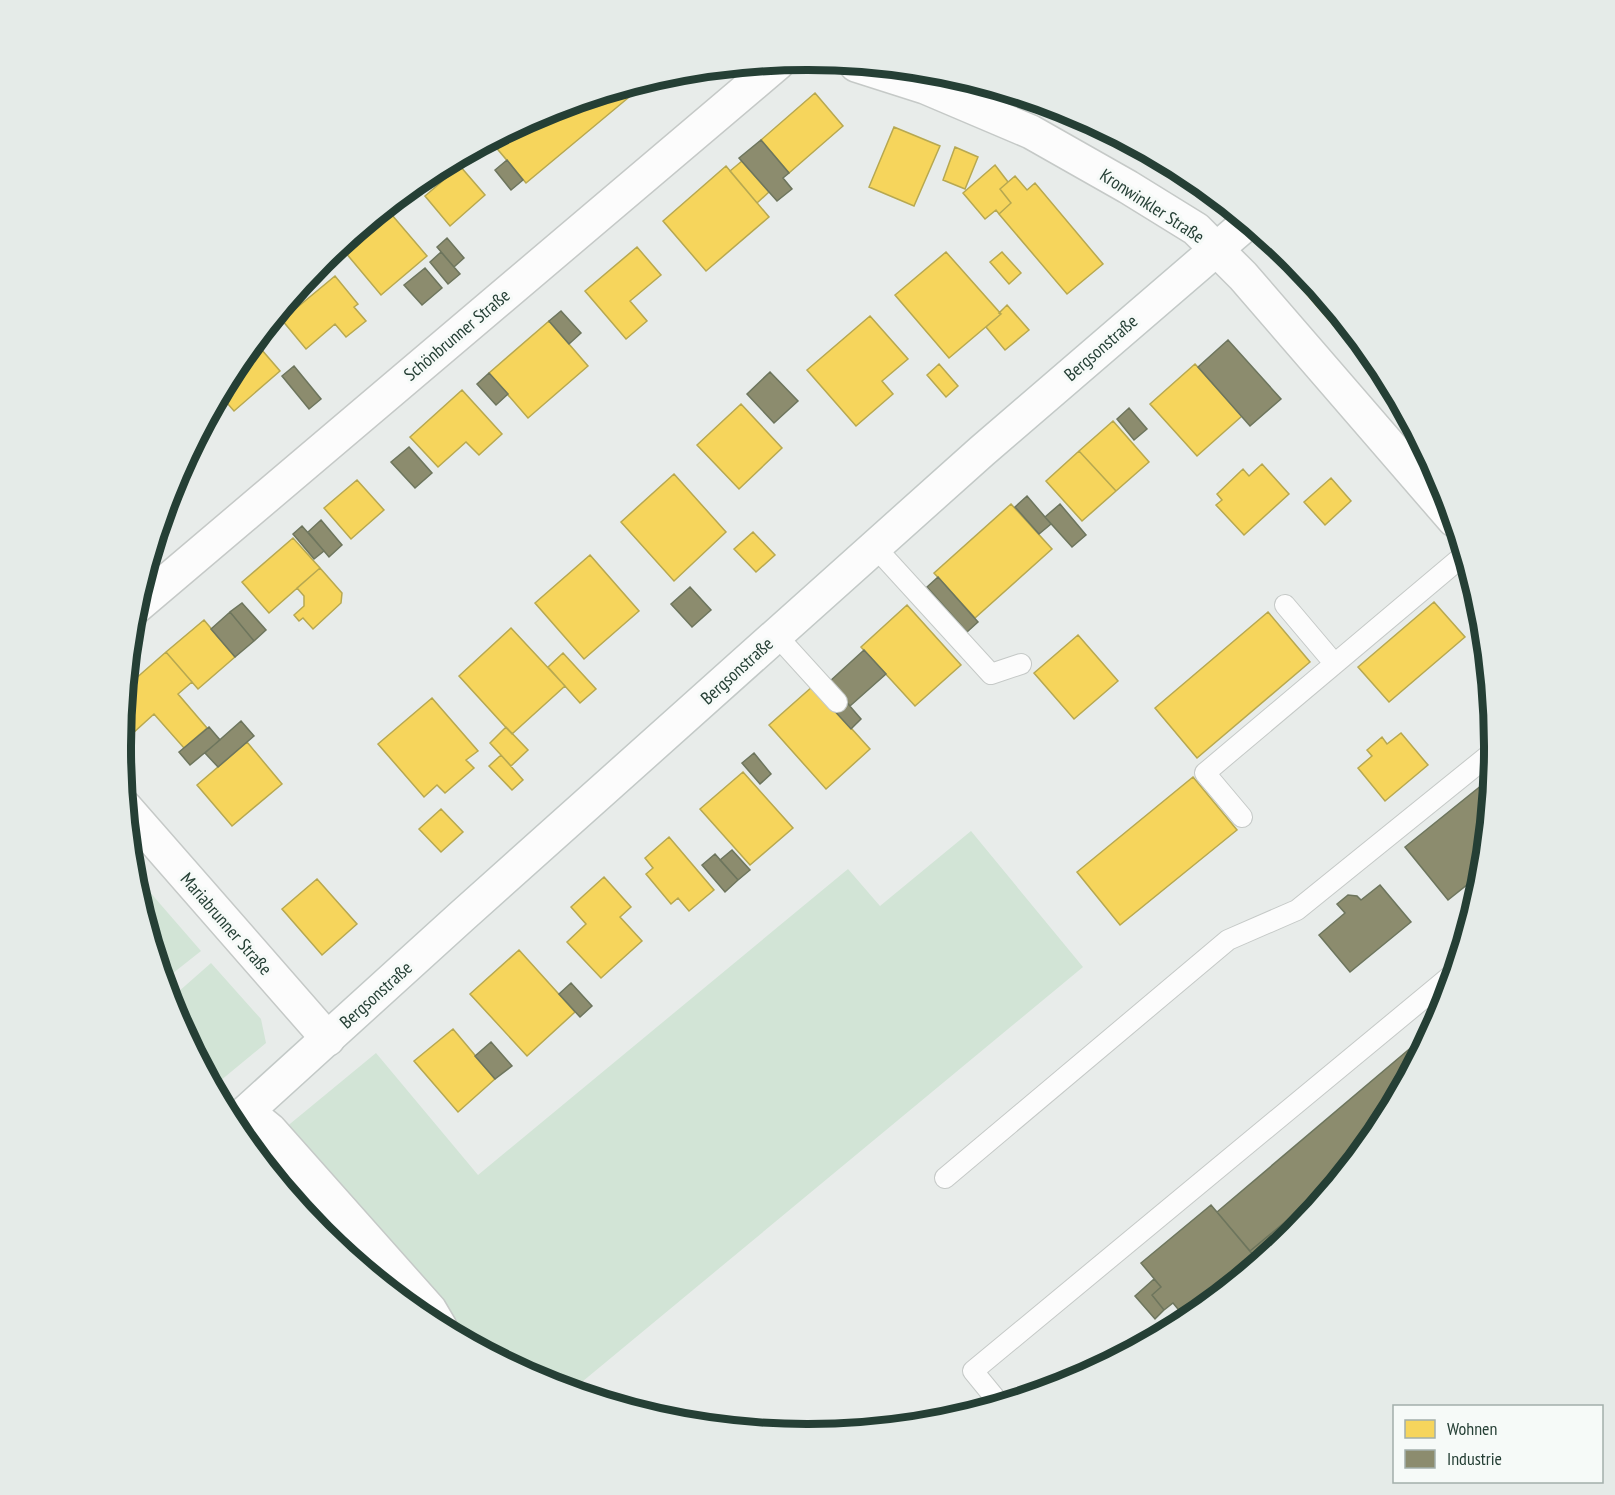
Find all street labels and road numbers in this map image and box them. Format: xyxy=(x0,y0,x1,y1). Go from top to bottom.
street label: Kronwinkler Straße xyxy=(1096,163,1209,248)
street label: Schönbrunner Straße xyxy=(399,284,514,386)
street label: Bergsonstraße xyxy=(1059,309,1142,386)
street label: Bergsonstraße xyxy=(696,632,778,709)
street label: Mariabrunner Straße xyxy=(176,868,277,980)
street label: Bergsonstraße xyxy=(335,956,417,1033)

